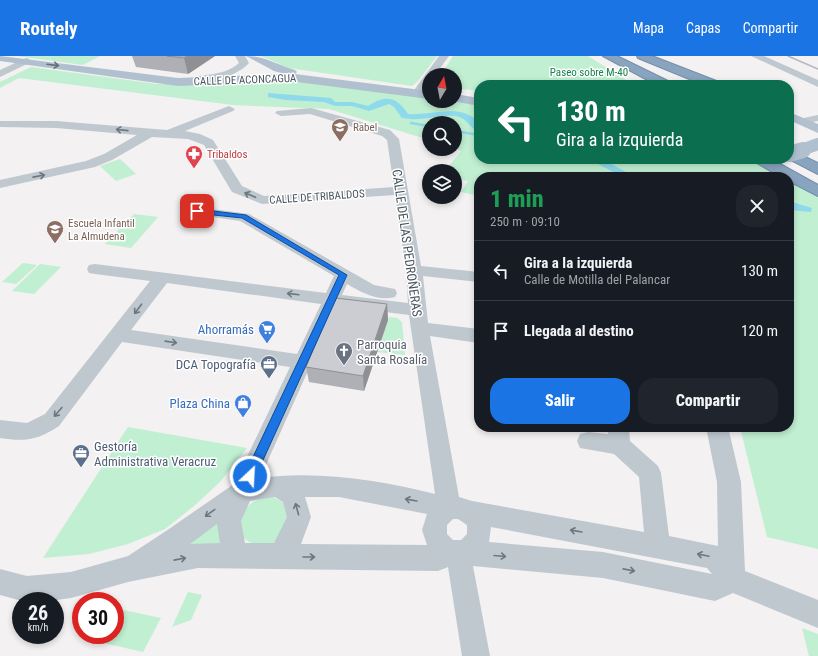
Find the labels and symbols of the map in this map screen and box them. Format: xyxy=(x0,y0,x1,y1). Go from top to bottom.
one-way arrow xyxy=(46,61,59,69)
park label: Paseo sobre M-40 xyxy=(550,66,628,79)
north arrow xyxy=(422,68,462,108)
street label: CALLE DE ACONCAGUA xyxy=(193,72,297,88)
school or university icon: Rabel xyxy=(330,117,350,142)
place label: Rabel xyxy=(353,121,377,134)
one-way arrow xyxy=(116,126,129,133)
pharmacy icon: Tribaldos xyxy=(184,144,204,169)
place label: Tribaldos xyxy=(207,148,247,161)
street label: CALLE DE LAS PEDROÑERAS xyxy=(389,168,426,318)
one-way arrow xyxy=(32,171,45,179)
street label: CALLE DE TRIBALDOS xyxy=(269,187,365,207)
one-way arrow xyxy=(245,191,257,198)
pin xyxy=(180,194,214,228)
place label: Escuela Infantil La Almudena xyxy=(68,217,135,243)
school or university icon: Escuela Infantil La Almudena xyxy=(45,219,65,244)
one-way arrow xyxy=(287,290,300,298)
one-way arrow xyxy=(134,303,142,314)
supermarket icon: Ahorramás xyxy=(257,319,277,344)
place label: Ahorramás xyxy=(198,322,254,337)
place label: Parroquia Santa Rosalía xyxy=(357,337,427,367)
one-way arrow xyxy=(164,338,177,346)
church icon: Parroquia Santa Rosalía xyxy=(334,341,354,366)
office icon: DCA Topografía xyxy=(259,354,279,379)
place label: DCA Topografía xyxy=(176,357,256,372)
shop icon: Plaza China xyxy=(233,393,253,418)
place label: Plaza China xyxy=(170,396,230,411)
one-way arrow xyxy=(54,406,63,417)
place label: Gestoría Administrativa Veracruz xyxy=(94,439,216,469)
office icon: Gestoría Administrativa Veracruz xyxy=(71,443,91,468)
position arrow xyxy=(229,455,271,497)
one-way arrow xyxy=(404,496,417,504)
one-way arrow xyxy=(292,502,300,515)
one-way arrow xyxy=(205,509,216,517)
one-way arrow xyxy=(569,527,582,535)
one-way arrow xyxy=(697,551,710,559)
one-way arrow xyxy=(493,552,506,559)
one-way arrow xyxy=(302,553,315,561)
one-way arrow xyxy=(173,554,186,562)
one-way arrow xyxy=(622,566,635,574)
speed limit sign: 30 xyxy=(72,592,124,644)

